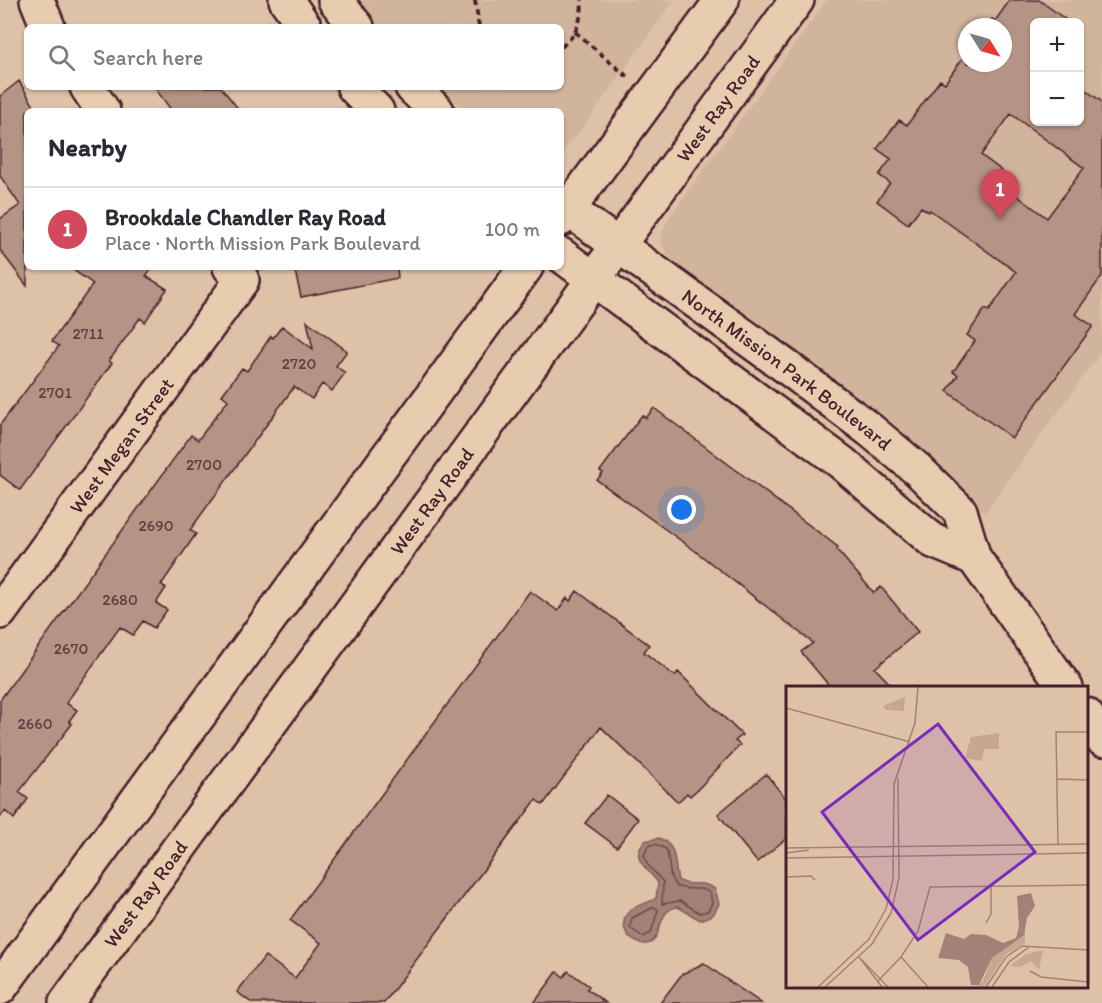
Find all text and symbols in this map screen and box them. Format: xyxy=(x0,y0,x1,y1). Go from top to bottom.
north arrow xyxy=(958,18,1012,72)
map controls xyxy=(1030,18,1084,126)
button: + xyxy=(1030,18,1084,72)
search box xyxy=(24,24,564,90)
icon: search xyxy=(45,41,78,74)
text: Search here xyxy=(93,44,203,71)
street label: West Ray Road xyxy=(671,50,765,167)
button: − xyxy=(1030,72,1084,126)
text: Nearby xyxy=(48,131,127,163)
pin: 1 xyxy=(980,170,1020,219)
text: Brookdale Chandler Ray Road xyxy=(105,204,386,231)
text: 1 xyxy=(63,217,72,241)
text: 100 m xyxy=(485,217,540,241)
text: Place · North Mission Park Boulevard xyxy=(105,231,420,255)
street label: North Mission Park Boulevard xyxy=(677,283,897,455)
house number: 2711 xyxy=(72,324,104,343)
house number: 2720 xyxy=(282,354,316,373)
street label: West Megan Street xyxy=(64,373,179,518)
house number: 2701 xyxy=(38,383,72,402)
street label: West Ray Road xyxy=(385,443,479,560)
house number: 2700 xyxy=(186,455,222,474)
your location xyxy=(667,495,696,524)
house number: 2690 xyxy=(138,516,174,535)
house number: 2680 xyxy=(102,590,138,609)
house number: 2670 xyxy=(54,639,88,658)
inset map xyxy=(786,686,1087,988)
house number: 2660 xyxy=(17,714,53,733)
street label: West Ray Road xyxy=(98,835,193,952)

